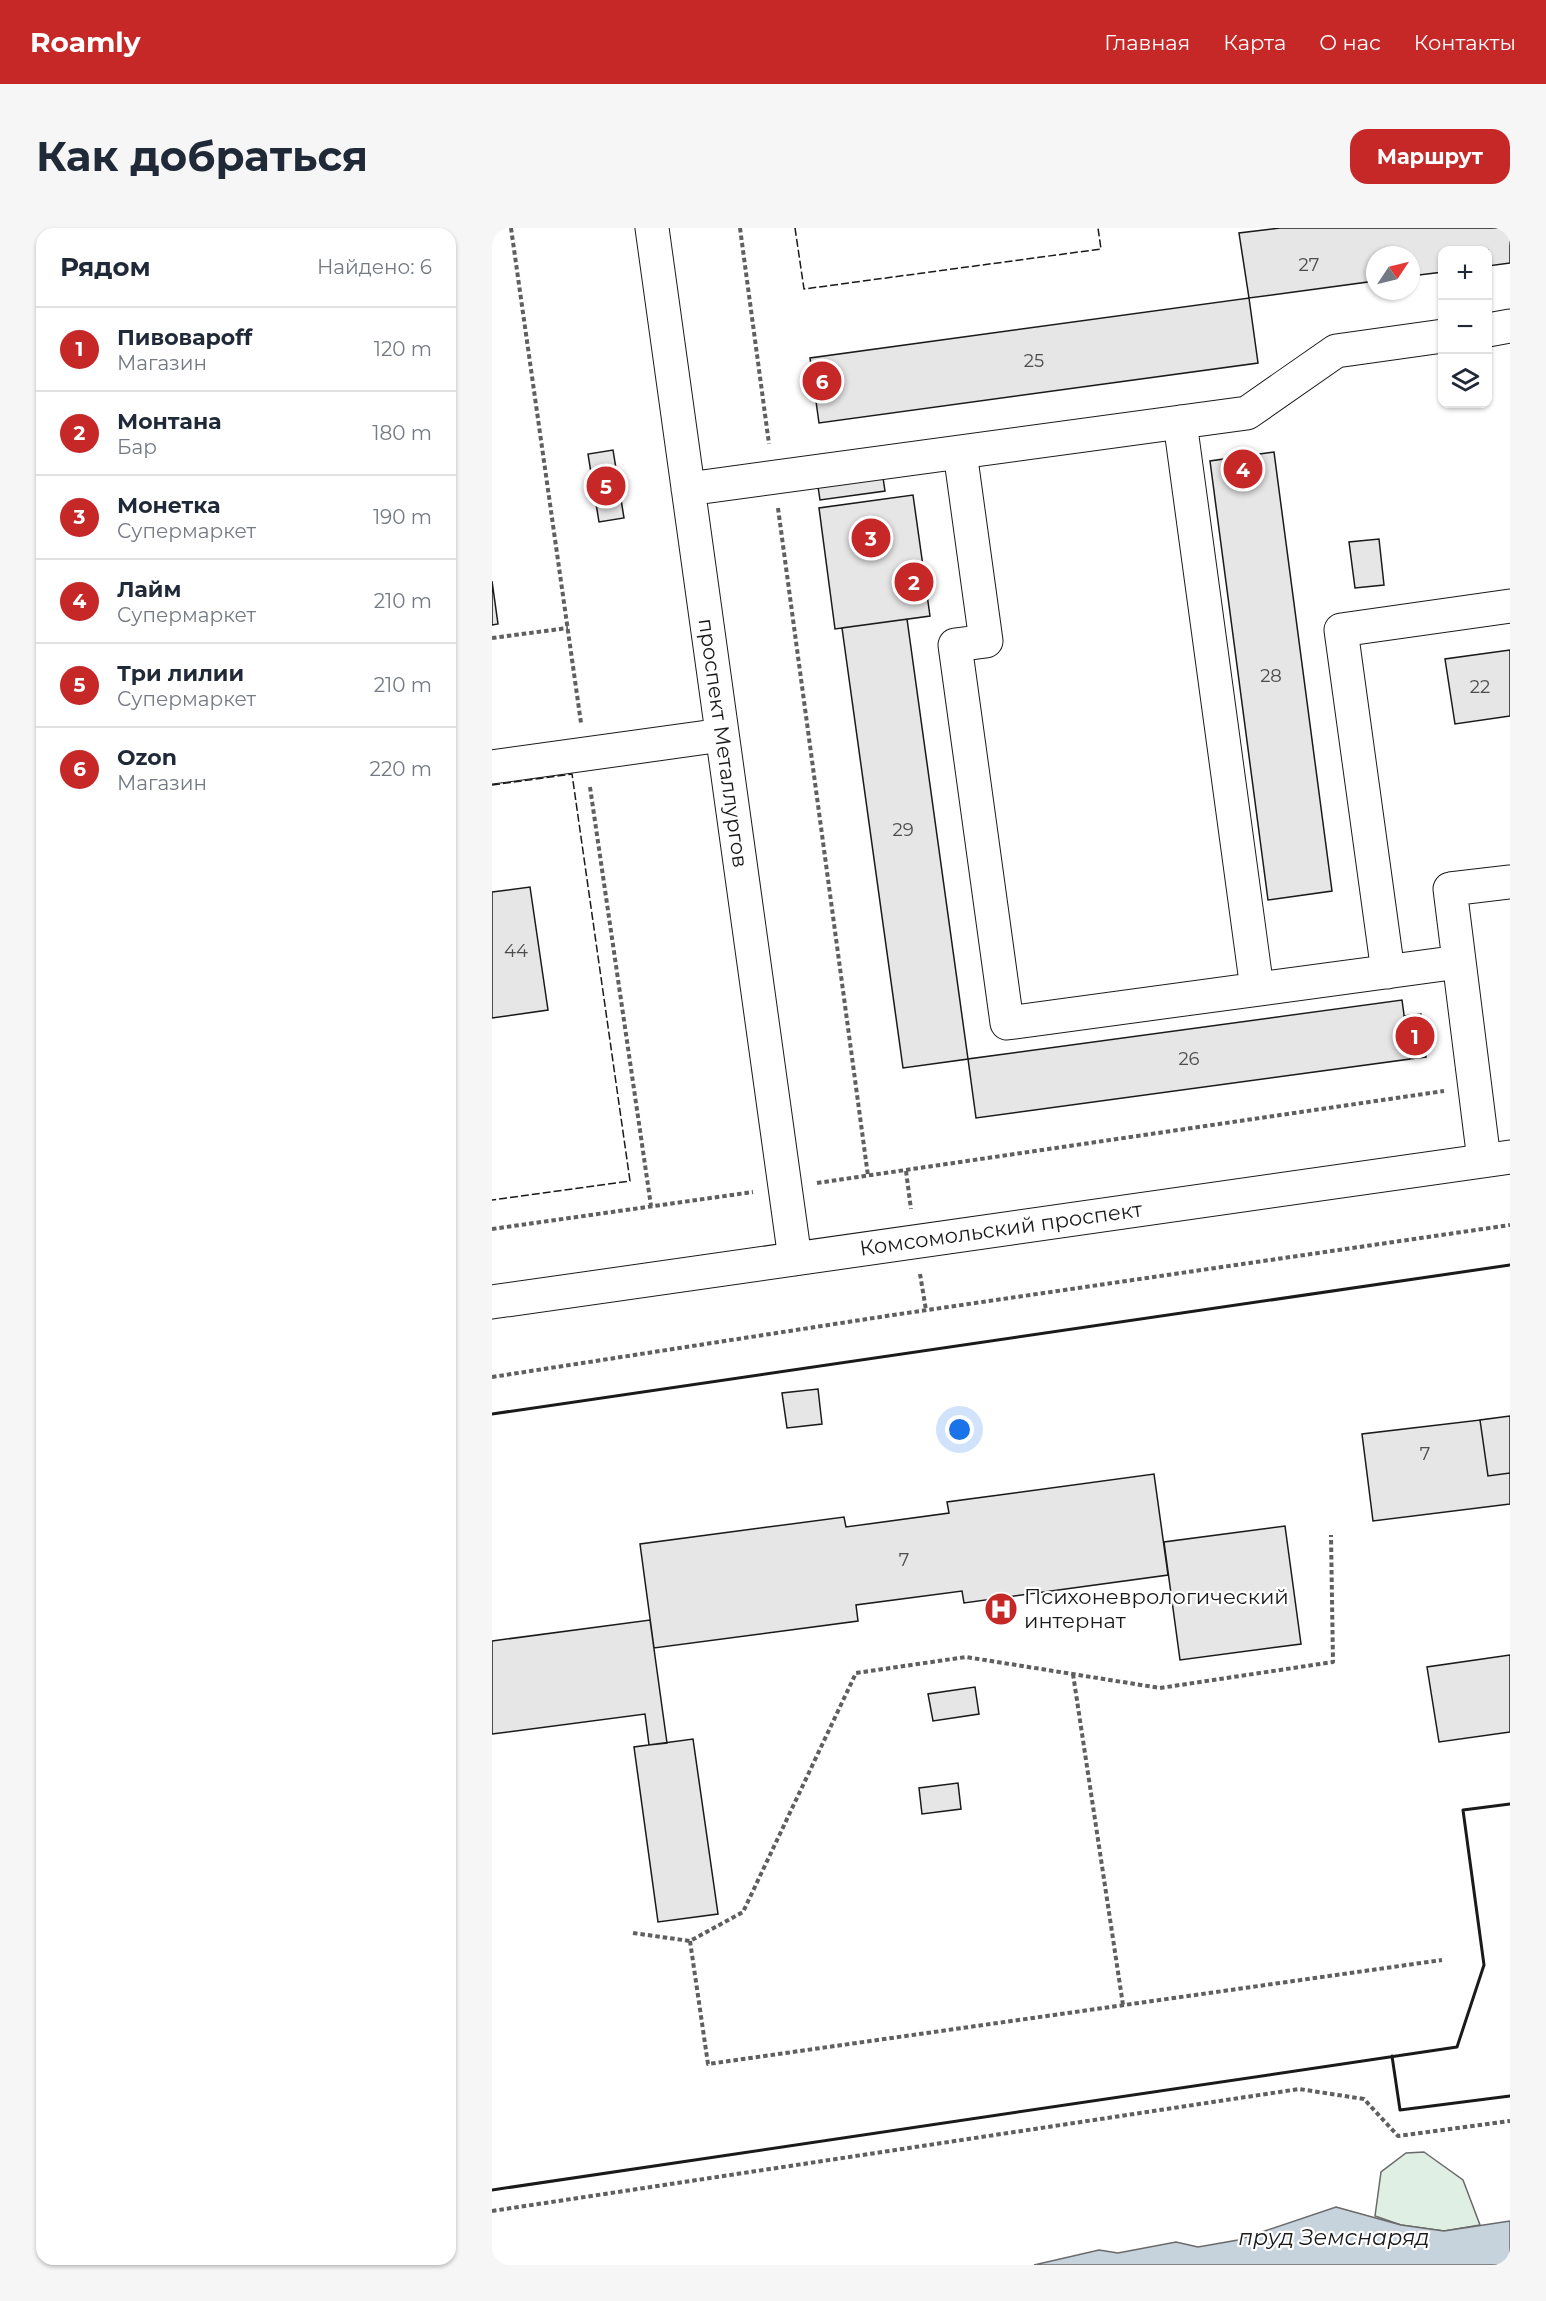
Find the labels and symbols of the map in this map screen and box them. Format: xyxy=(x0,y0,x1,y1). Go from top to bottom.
north arrow xyxy=(1366,246,1420,300)
house number: 27 xyxy=(1299,254,1319,276)
house number: 25 xyxy=(1024,350,1044,372)
pin: 6 xyxy=(802,358,842,404)
pin: 4 xyxy=(1224,446,1263,492)
pin: 5 xyxy=(586,464,626,508)
pin: 3 xyxy=(852,516,890,560)
pin: 2 xyxy=(894,560,934,604)
street label: проспект Металлургов xyxy=(694,617,753,869)
house number: 28 xyxy=(1260,665,1282,687)
house number: 22 xyxy=(1470,676,1490,698)
house number: 29 xyxy=(892,819,914,841)
house number: 44 xyxy=(504,940,528,962)
pin: 1 xyxy=(1396,1014,1434,1058)
house number: 26 xyxy=(1178,1048,1200,1070)
street label: Комсомольский проспект xyxy=(858,1196,1144,1261)
your location xyxy=(945,1415,974,1444)
house number: 7 xyxy=(1420,1443,1430,1465)
house number: 7 xyxy=(899,1549,909,1571)
place label: Психоневрологический интернат xyxy=(1024,1584,1289,1633)
hospital icon: Психоневрологический интернат xyxy=(983,1591,1019,1627)
water label: пруд Земснаряд xyxy=(1238,2224,1430,2251)

